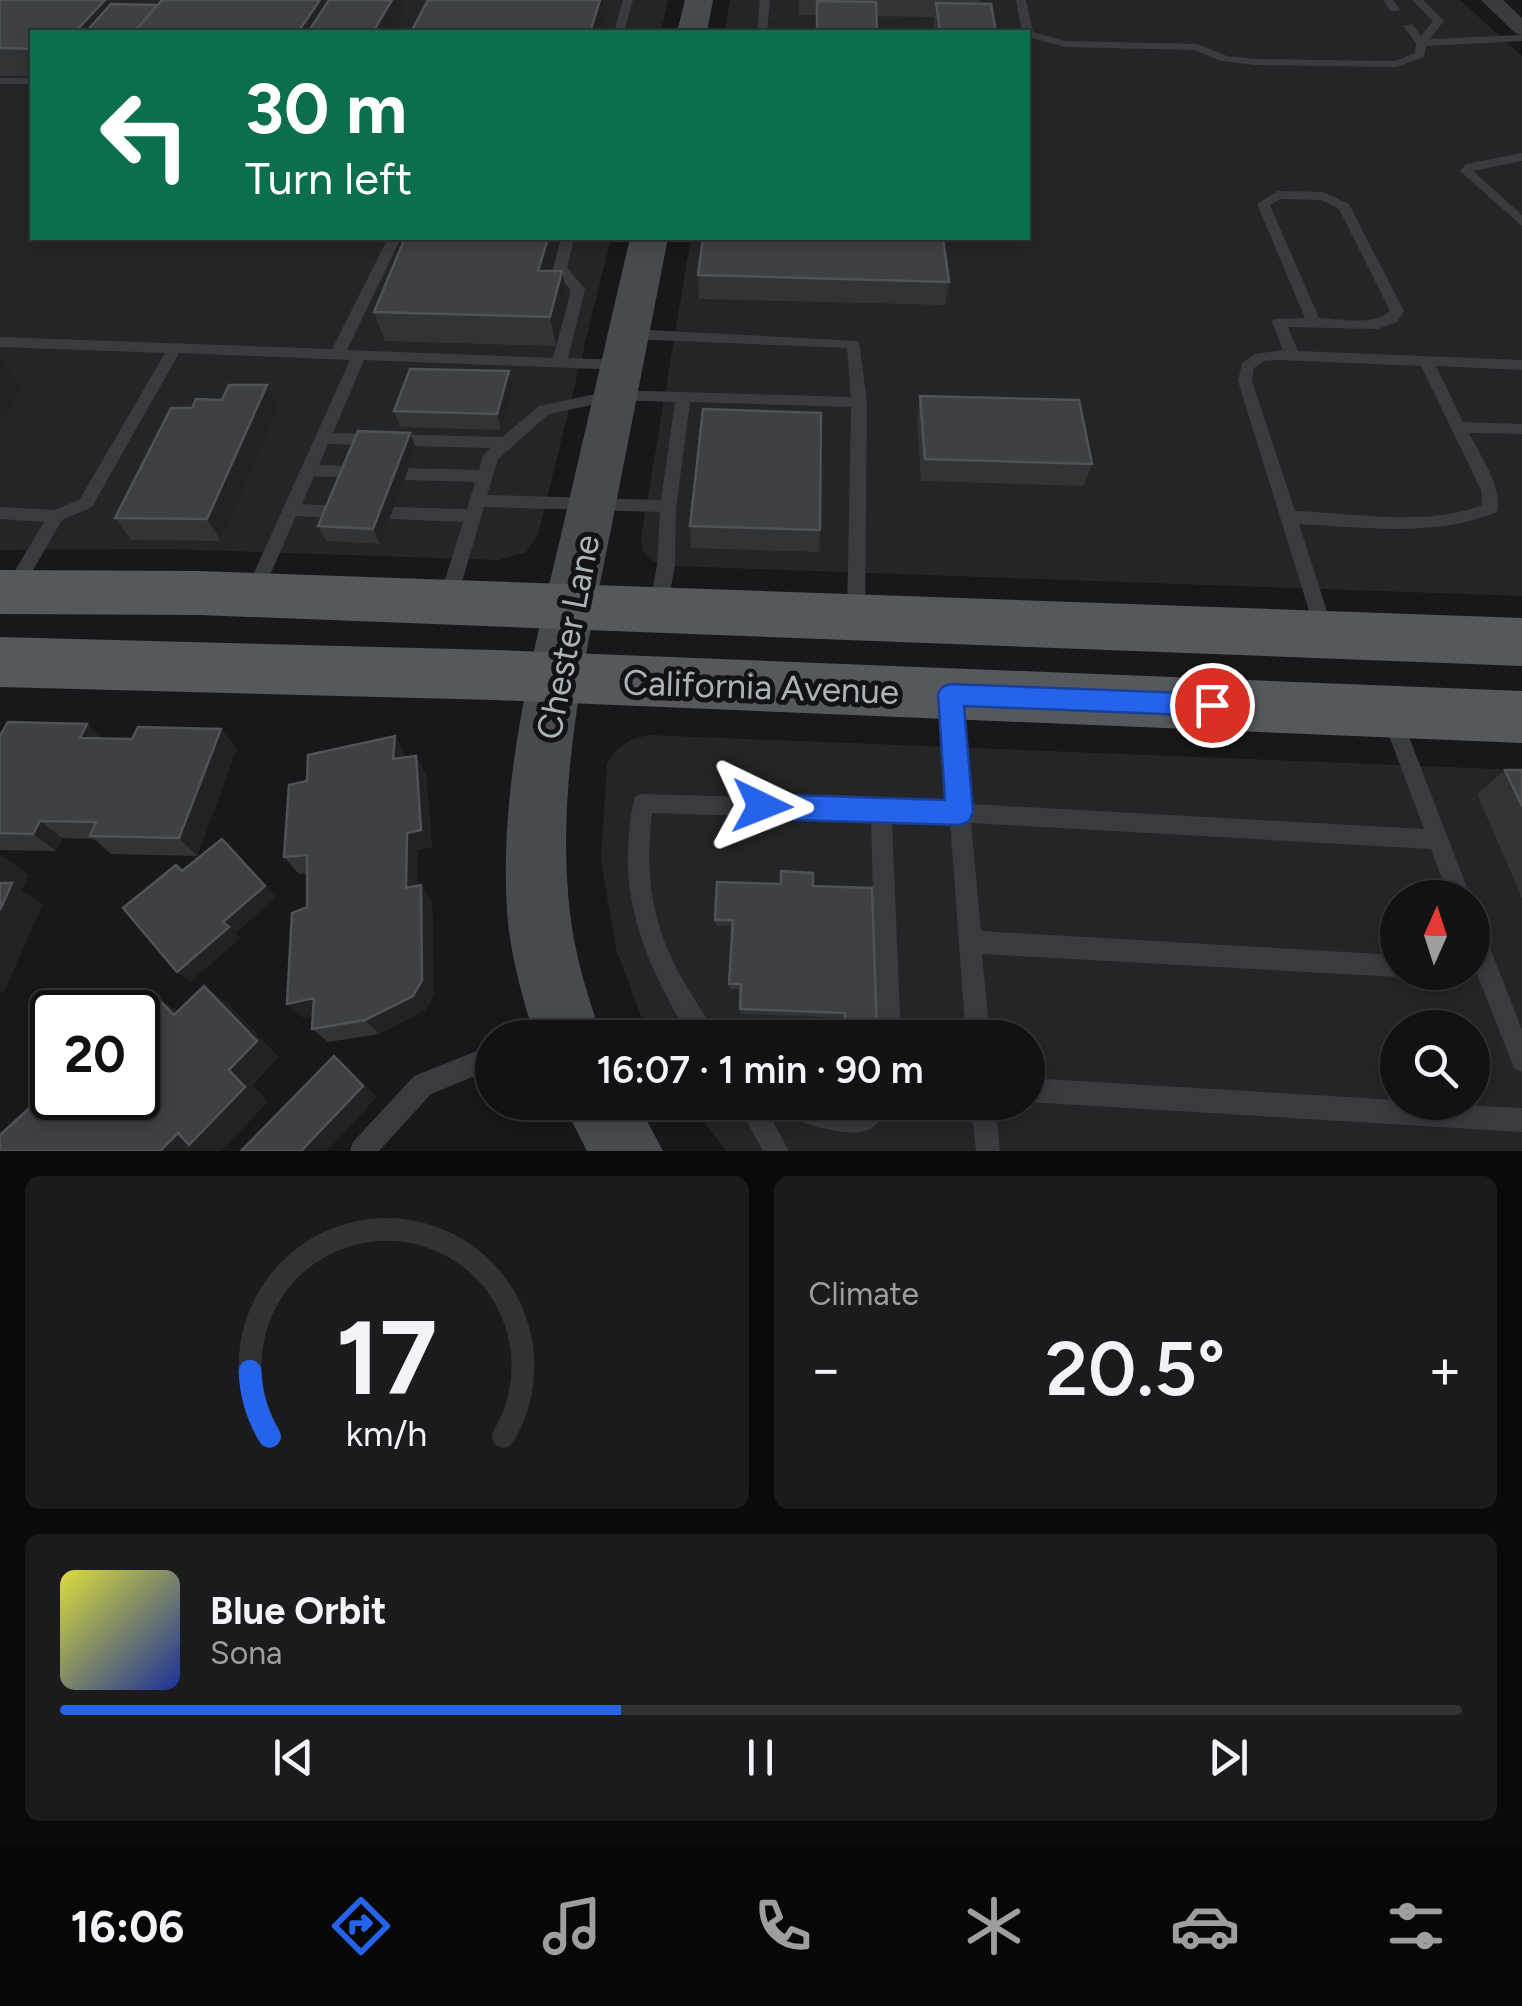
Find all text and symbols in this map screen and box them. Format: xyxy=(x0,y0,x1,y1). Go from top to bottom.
text: 30 m xyxy=(245,66,407,151)
icon: left xyxy=(80,70,210,200)
text: Turn left xyxy=(245,151,412,205)
street label: Chester Lane xyxy=(528,531,608,743)
street label: California Avenue xyxy=(622,661,900,713)
pin xyxy=(1170,663,1255,748)
icon: arrive xyxy=(1185,678,1240,733)
position arrow xyxy=(710,754,814,858)
north arrow xyxy=(1380,880,1490,990)
map controls xyxy=(1380,880,1490,1120)
speed limit sign: 20 xyxy=(30,990,160,1120)
button: search xyxy=(1380,1010,1490,1120)
text: 16:07 · 1 min · 90 m xyxy=(596,1047,924,1093)
text: Climate xyxy=(809,1275,919,1313)
text: 17 xyxy=(336,1295,438,1420)
text: 20.5° xyxy=(1045,1324,1225,1414)
text: − xyxy=(809,1336,843,1402)
text: + xyxy=(1428,1336,1462,1402)
text: km/h xyxy=(346,1412,428,1455)
text: Blue Orbit xyxy=(210,1588,386,1634)
text: Sona xyxy=(210,1634,282,1672)
icon: previous xyxy=(266,1730,321,1785)
icon: pause xyxy=(733,1730,788,1785)
icon: next xyxy=(1201,1730,1256,1785)
icon: directions xyxy=(326,1891,396,1961)
icon: music xyxy=(537,1891,607,1961)
icon: phone xyxy=(748,1891,818,1961)
icon: climate xyxy=(959,1891,1029,1961)
icon: car xyxy=(1170,1891,1240,1961)
icon: filters xyxy=(1381,1891,1451,1961)
text: 16:06 xyxy=(71,1899,184,1953)

